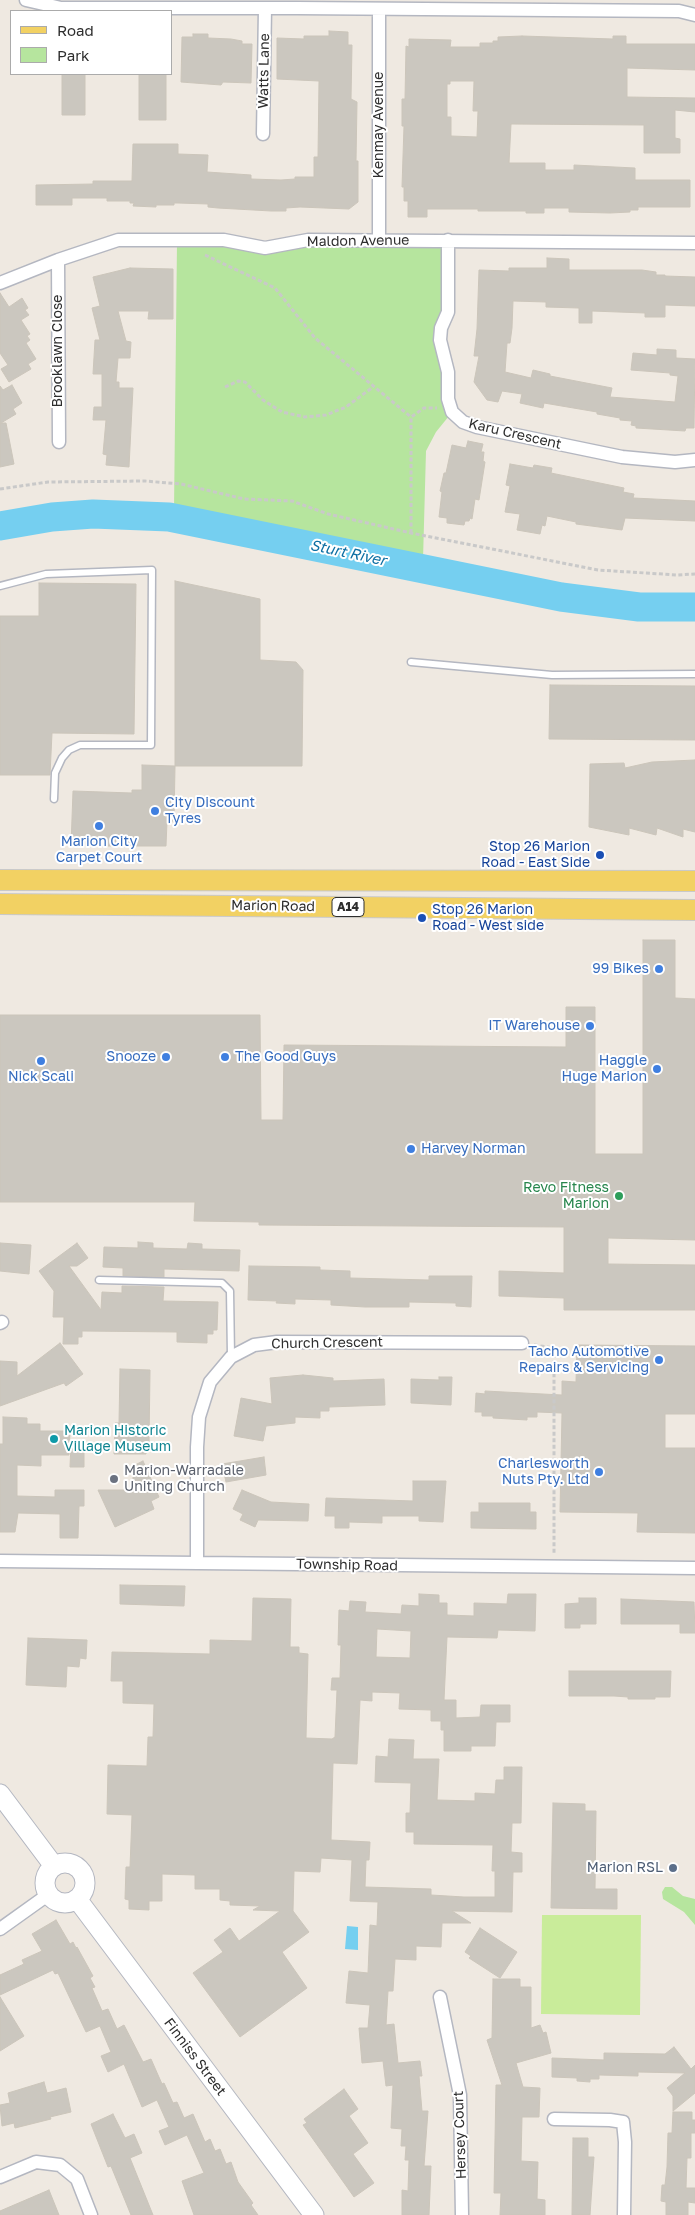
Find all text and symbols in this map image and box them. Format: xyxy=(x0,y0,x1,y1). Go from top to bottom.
legend xyxy=(10,10,172,75)
text: Road xyxy=(57,21,94,39)
street label: Watts Lane xyxy=(255,33,273,109)
text: Park xyxy=(57,46,89,64)
street label: Kenmay Avenue xyxy=(371,72,387,178)
street label: Maldon Avenue xyxy=(306,232,410,250)
street label: Brooklawn Close xyxy=(50,295,66,407)
street label: Karu Crescent xyxy=(467,415,563,453)
water label: Sturt River xyxy=(308,536,388,570)
place label: City Discount Tyres xyxy=(165,795,255,828)
marker: City Discount Tyres xyxy=(149,805,161,817)
marker: Marion City Carpet Court xyxy=(93,820,105,832)
place label: Marion City Carpet Court xyxy=(56,834,142,866)
place label: Stop 26 Marion Road - East Side xyxy=(481,839,590,872)
marker: Stop 26 Marion Road - East Side xyxy=(594,849,606,861)
street label: Marion Road xyxy=(231,897,315,915)
road number: A14 xyxy=(332,898,364,916)
place label: Stop 26 Marion Road - West side xyxy=(432,902,544,934)
marker: Stop 26 Marion Road - West side xyxy=(416,912,428,924)
place label: 99 Bikes xyxy=(592,961,649,977)
marker: 99 Bikes xyxy=(653,963,665,975)
place label: IT Warehouse xyxy=(488,1018,580,1034)
marker: IT Warehouse xyxy=(584,1020,596,1032)
place label: Snooze xyxy=(106,1049,156,1065)
place label: The Good Guys xyxy=(235,1049,336,1065)
marker: Snooze xyxy=(160,1051,172,1063)
marker: The Good Guys xyxy=(219,1051,231,1063)
place label: Haggle Huge Marion xyxy=(561,1053,647,1086)
marker: Nick Scali xyxy=(35,1055,47,1067)
marker: Haggle Huge Marion xyxy=(651,1063,663,1075)
place label: Nick Scali xyxy=(8,1069,74,1085)
place label: Harvey Norman xyxy=(421,1141,526,1157)
marker: Harvey Norman xyxy=(405,1143,417,1155)
place label: Revo Fitness Marion xyxy=(523,1180,609,1212)
marker: Revo Fitness Marion xyxy=(613,1190,625,1202)
street label: Church Crescent xyxy=(271,1334,383,1352)
place label: Tacho Automotive Repairs & Servicing xyxy=(519,1344,649,1376)
marker: Tacho Automotive Repairs & Servicing xyxy=(653,1354,665,1366)
place label: Marion Historic Village Museum xyxy=(64,1423,171,1455)
marker: Marion Historic Village Museum xyxy=(48,1433,60,1445)
place label: Charlesworth Nuts Pty. Ltd xyxy=(498,1456,589,1488)
place label: Marion-Warradale Uniting Church xyxy=(124,1463,244,1495)
marker: Charlesworth Nuts Pty. Ltd xyxy=(593,1466,605,1478)
marker: Marion-Warradale Uniting Church xyxy=(108,1473,120,1485)
street label: Township Road xyxy=(296,1556,398,1574)
place label: Marion RSL xyxy=(587,1860,663,1876)
marker: Marion RSL xyxy=(667,1862,679,1874)
street label: Finniss Street xyxy=(160,2015,230,2099)
street label: Hersey Court xyxy=(450,2090,470,2180)

